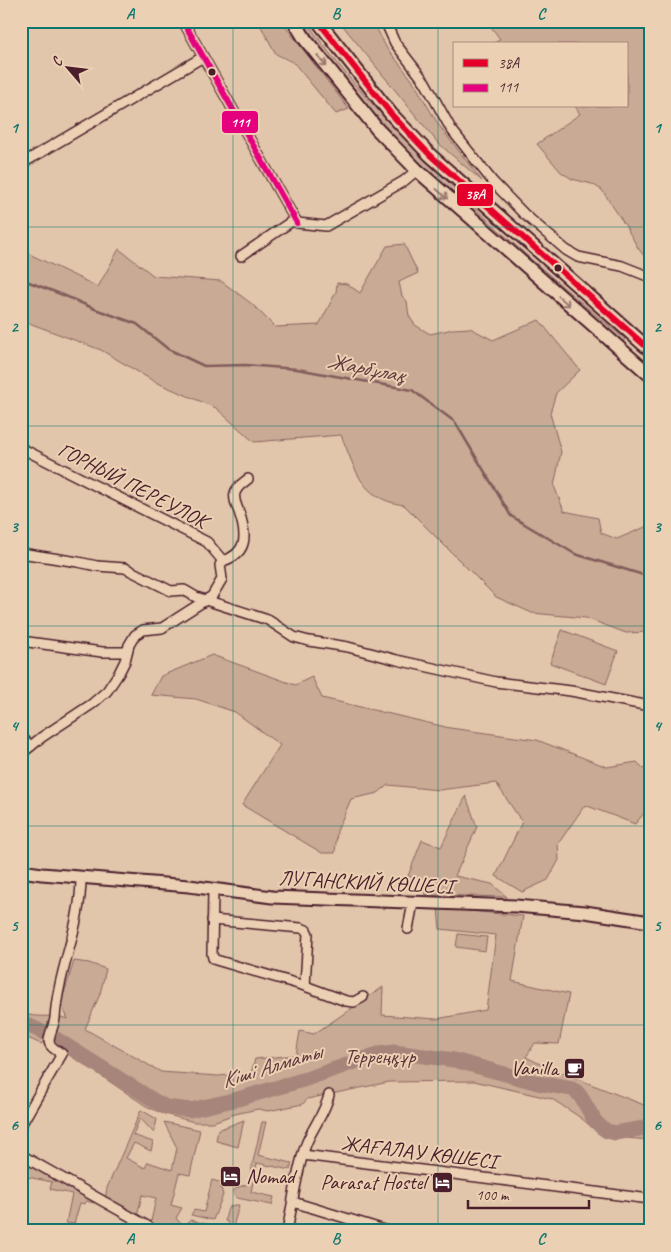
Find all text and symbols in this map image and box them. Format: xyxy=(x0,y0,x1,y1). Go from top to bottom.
text: A xyxy=(126,4,136,24)
text: B xyxy=(332,4,342,24)
text: C xyxy=(537,4,547,24)
north arrow xyxy=(42,42,92,92)
legend xyxy=(453,42,628,108)
text: С xyxy=(48,53,67,69)
one-way arrow xyxy=(317,54,328,67)
text: 38А xyxy=(498,54,521,73)
unlabelled marker xyxy=(207,67,217,77)
text: 111 xyxy=(498,78,520,97)
line badge: 111 xyxy=(221,110,259,134)
text: 111 xyxy=(231,114,251,131)
text: 1 xyxy=(10,118,19,138)
text: 1 xyxy=(653,118,662,138)
line badge: 38А xyxy=(456,183,494,207)
text: 38А xyxy=(465,186,486,203)
one-way arrow xyxy=(436,188,449,200)
unlabelled marker xyxy=(553,263,563,273)
one-way arrow xyxy=(558,296,571,307)
text: 2 xyxy=(10,317,19,337)
text: 2 xyxy=(653,317,662,337)
water label: Жарбұлақ xyxy=(325,347,410,390)
street label: ГОРНЫЙ ПЕРЕУЛОК xyxy=(54,436,216,536)
text: 3 xyxy=(10,517,19,537)
text: 3 xyxy=(653,517,662,537)
text: 4 xyxy=(10,716,19,736)
text: 4 xyxy=(653,716,662,736)
street label: ЛУГАНСКИЙ КӨШЕСІ xyxy=(278,864,459,900)
text: 5 xyxy=(11,916,20,936)
text: 5 xyxy=(654,916,663,936)
water label: Кіші Алматы xyxy=(218,1037,328,1094)
park label: Терреңқұр xyxy=(345,1043,417,1069)
place label: Vanilla xyxy=(510,1055,560,1081)
cafe icon: Vanilla xyxy=(562,1056,586,1080)
text: 6 xyxy=(10,1115,19,1135)
text: 6 xyxy=(653,1115,662,1135)
street label: ЖАҒАЛАУ КӨШЕСІ xyxy=(340,1130,503,1175)
place label: Nomad xyxy=(246,1163,298,1189)
hotel icon: Nomad xyxy=(218,1164,242,1188)
place label: Parasat Hostel xyxy=(320,1169,429,1195)
hotel icon: Parasat Hostel xyxy=(430,1170,454,1194)
scale bar xyxy=(468,1177,590,1209)
text: 100 m xyxy=(476,1186,510,1205)
text: A xyxy=(126,1229,136,1249)
text: B xyxy=(332,1229,342,1249)
text: C xyxy=(537,1229,547,1249)

